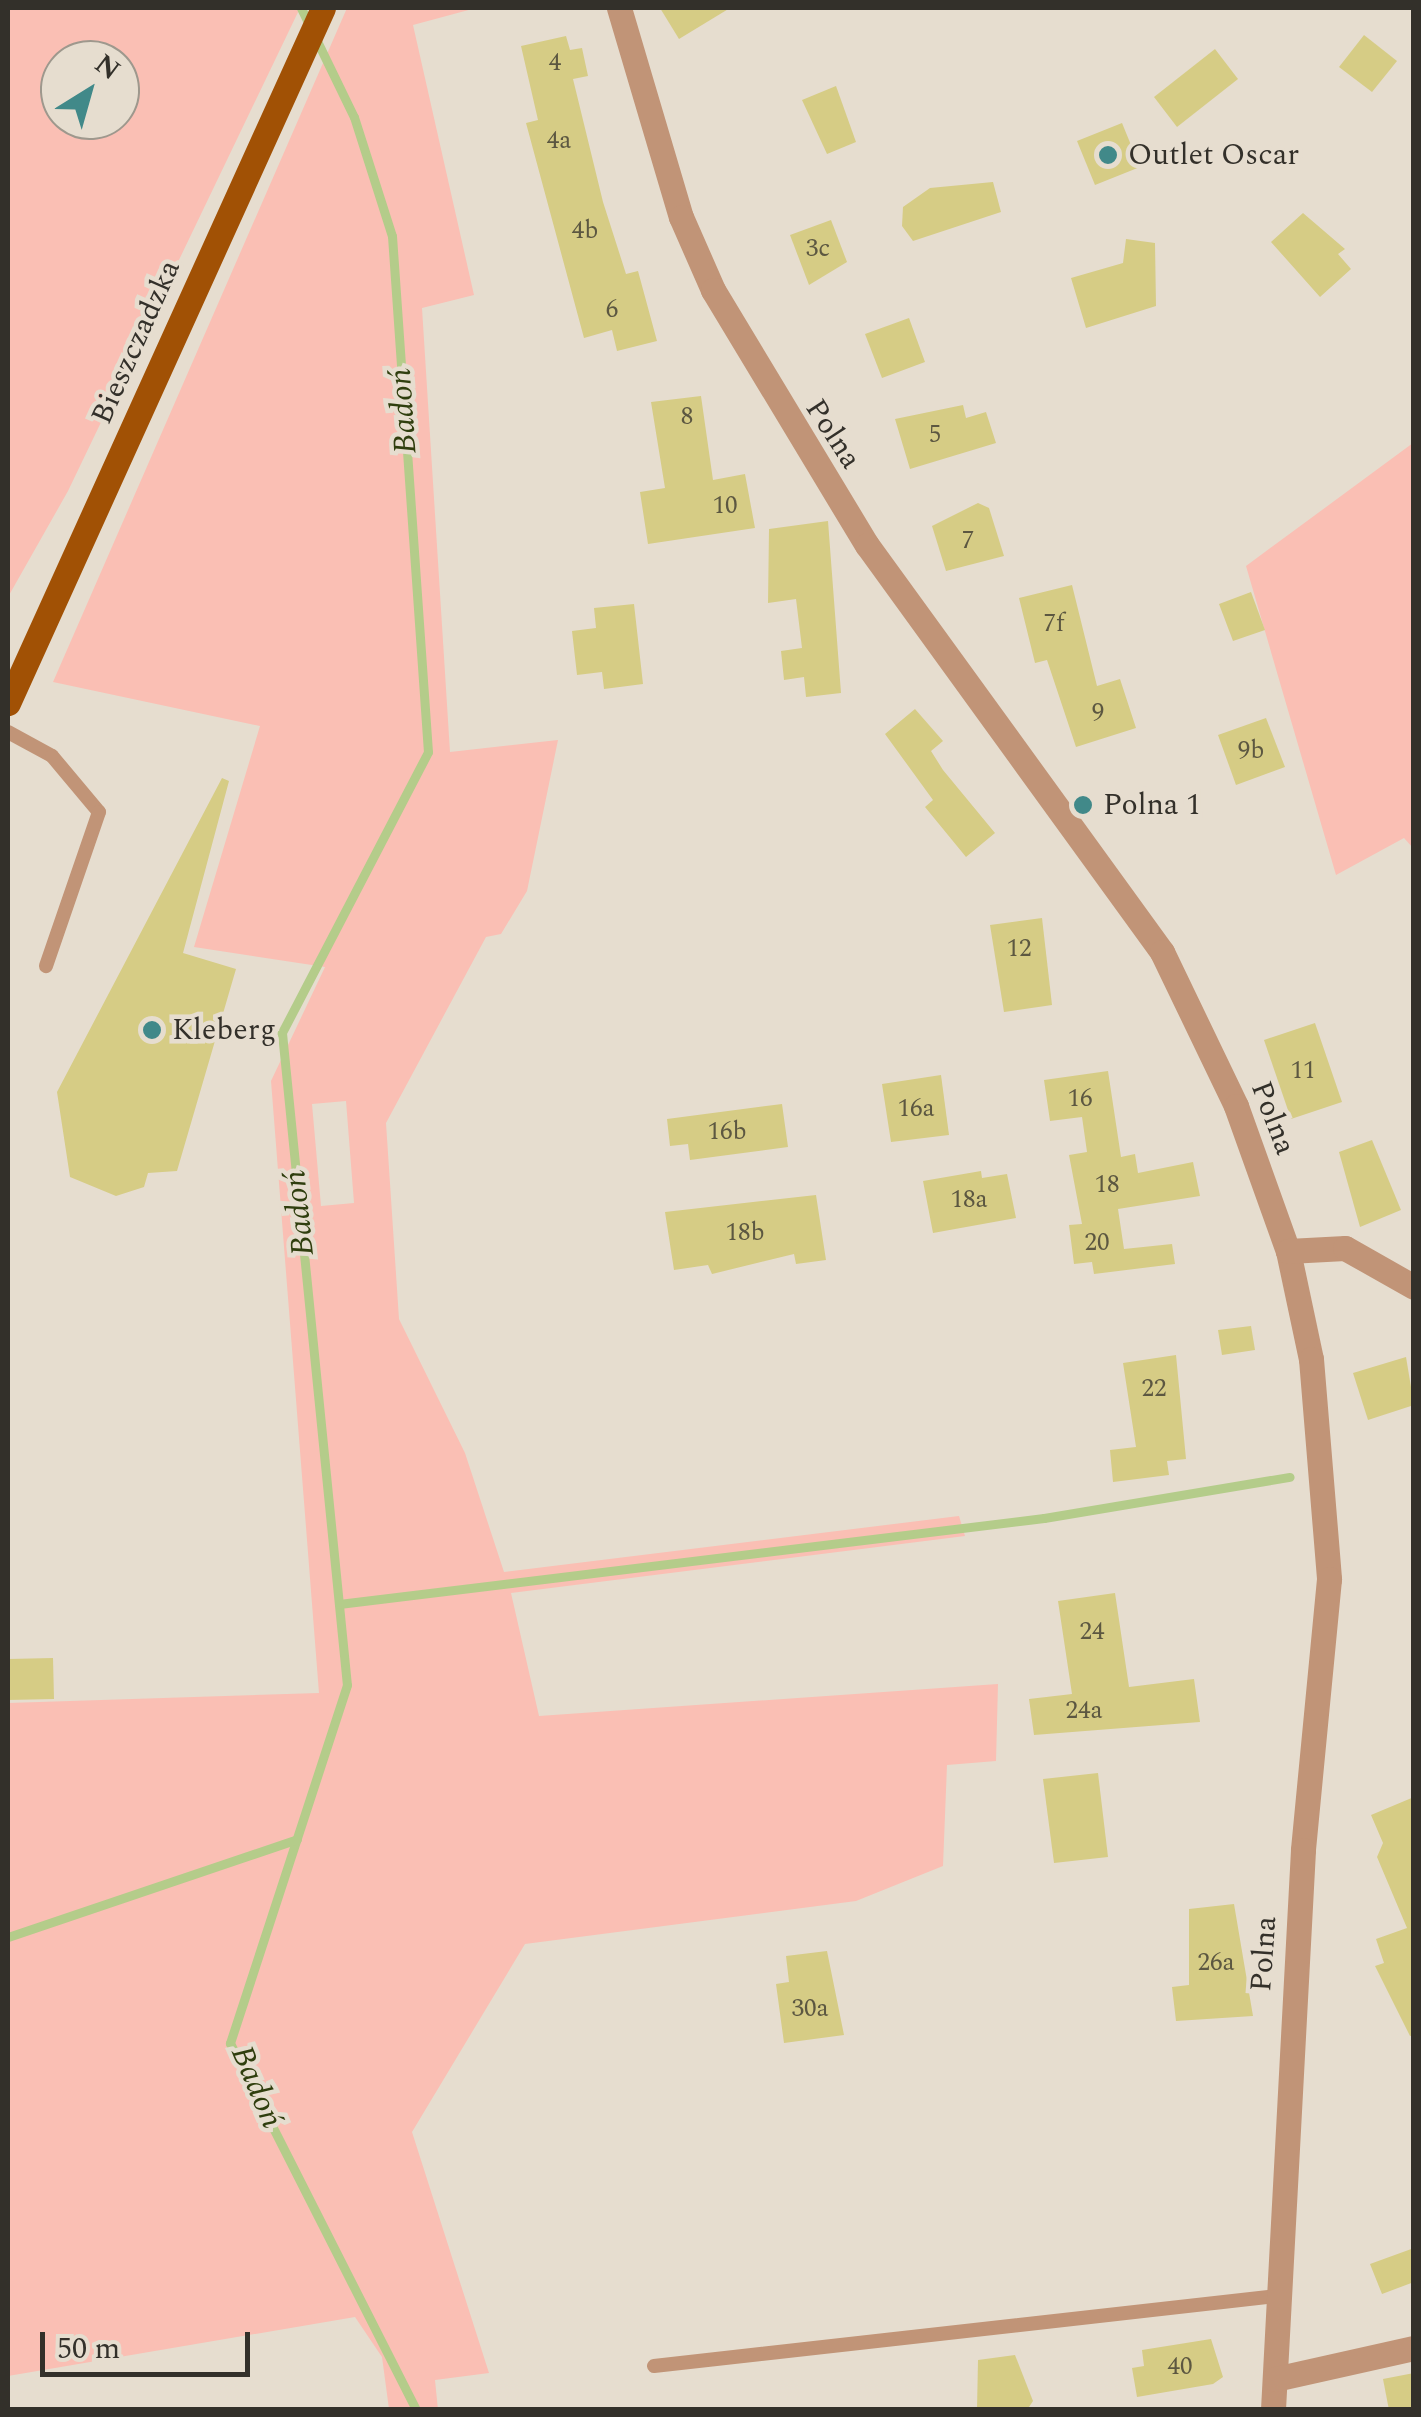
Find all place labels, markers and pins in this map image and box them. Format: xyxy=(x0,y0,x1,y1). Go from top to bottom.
place label: Outlet Oscar xyxy=(1128,137,1299,173)
marker: Outlet Oscar xyxy=(1097,144,1119,166)
place label: Polna 1 xyxy=(1103,787,1201,823)
marker: Polna 1 xyxy=(1072,794,1094,816)
place label: Kleberg xyxy=(172,1012,276,1048)
marker: Kleberg xyxy=(141,1019,163,1041)

